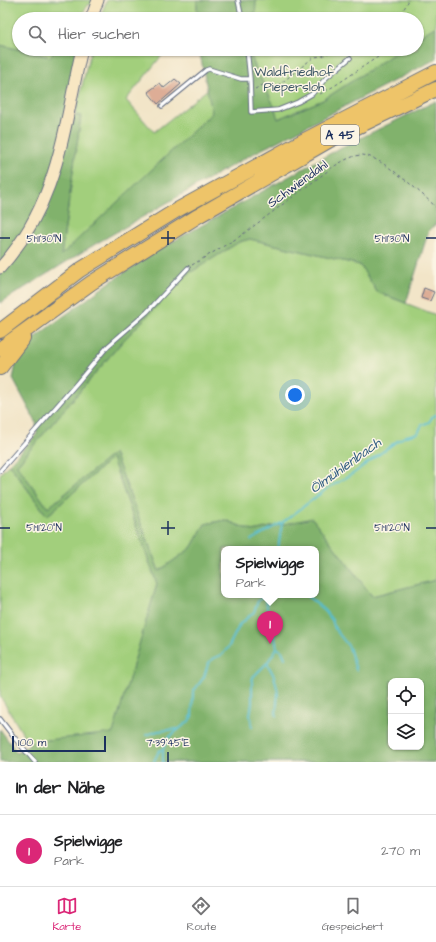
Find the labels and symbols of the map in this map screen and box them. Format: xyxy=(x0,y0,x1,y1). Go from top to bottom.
park label: Waldfriedhof Piepersloh xyxy=(254,63,334,96)
road number: A 45 xyxy=(321,125,359,145)
street label: Schwiendahl xyxy=(264,156,332,212)
text: 51°11'30"N xyxy=(27,232,61,246)
text: 51°11'30"N xyxy=(375,232,409,246)
your location xyxy=(285,385,305,405)
water label: Ölmühlenbach xyxy=(306,432,386,499)
text: 51°11'20"N xyxy=(26,521,62,535)
text: 51°11'20"N xyxy=(374,521,410,535)
pin: 1 xyxy=(257,611,283,644)
scale bar xyxy=(12,734,106,753)
text: 7°39'45"E xyxy=(147,736,190,750)

